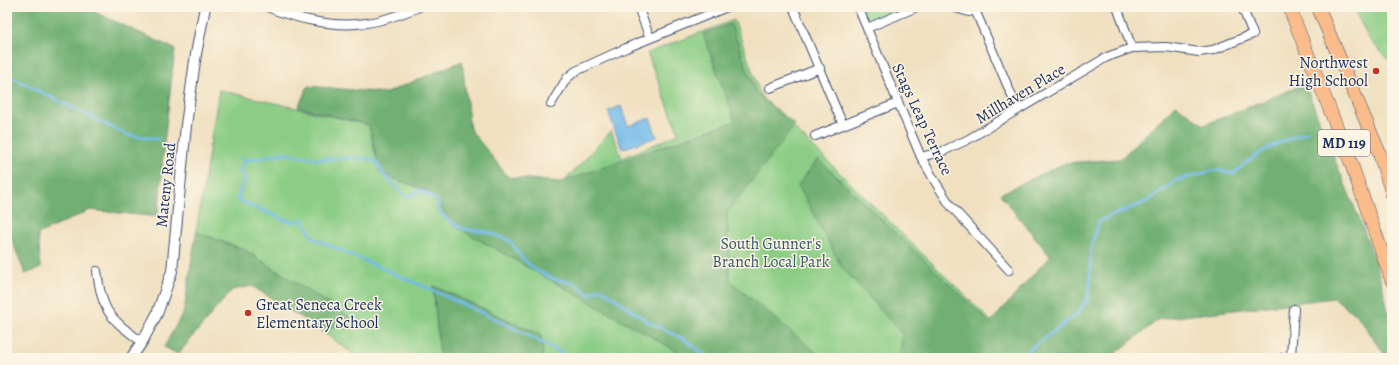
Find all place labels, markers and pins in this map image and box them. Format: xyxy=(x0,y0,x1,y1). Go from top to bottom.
place label: Northwest High School xyxy=(1289,52,1368,92)
marker: Northwest High School xyxy=(1371,66,1381,76)
place label: Great Seneca Creek Elementary School xyxy=(256,294,382,334)
marker: Great Seneca Creek Elementary School xyxy=(243,308,253,318)

